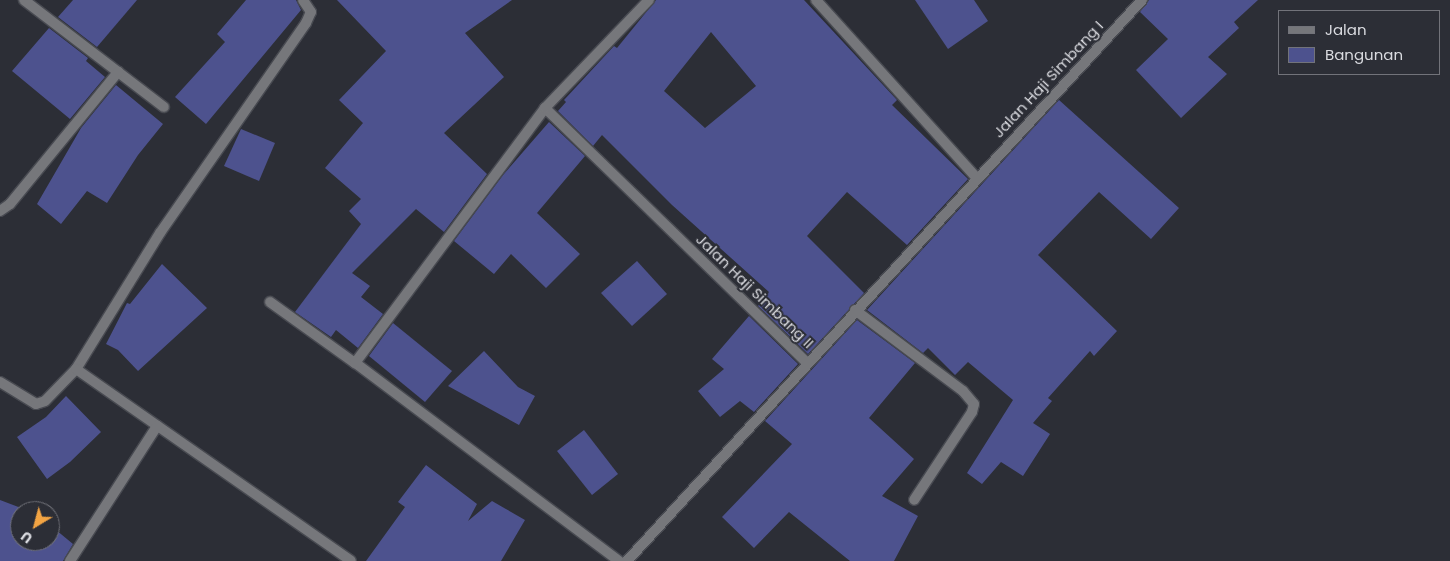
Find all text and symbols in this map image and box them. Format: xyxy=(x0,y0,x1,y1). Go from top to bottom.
legend xyxy=(1278,10,1440,75)
street label: Jalan Haji Simbang I xyxy=(989,17,1107,141)
text: Jalan xyxy=(1325,19,1367,40)
text: Bangunan xyxy=(1325,44,1403,65)
street label: Jalan Haji Simbang II xyxy=(692,230,818,352)
north arrow xyxy=(10,501,60,551)
text: U xyxy=(17,526,37,548)

